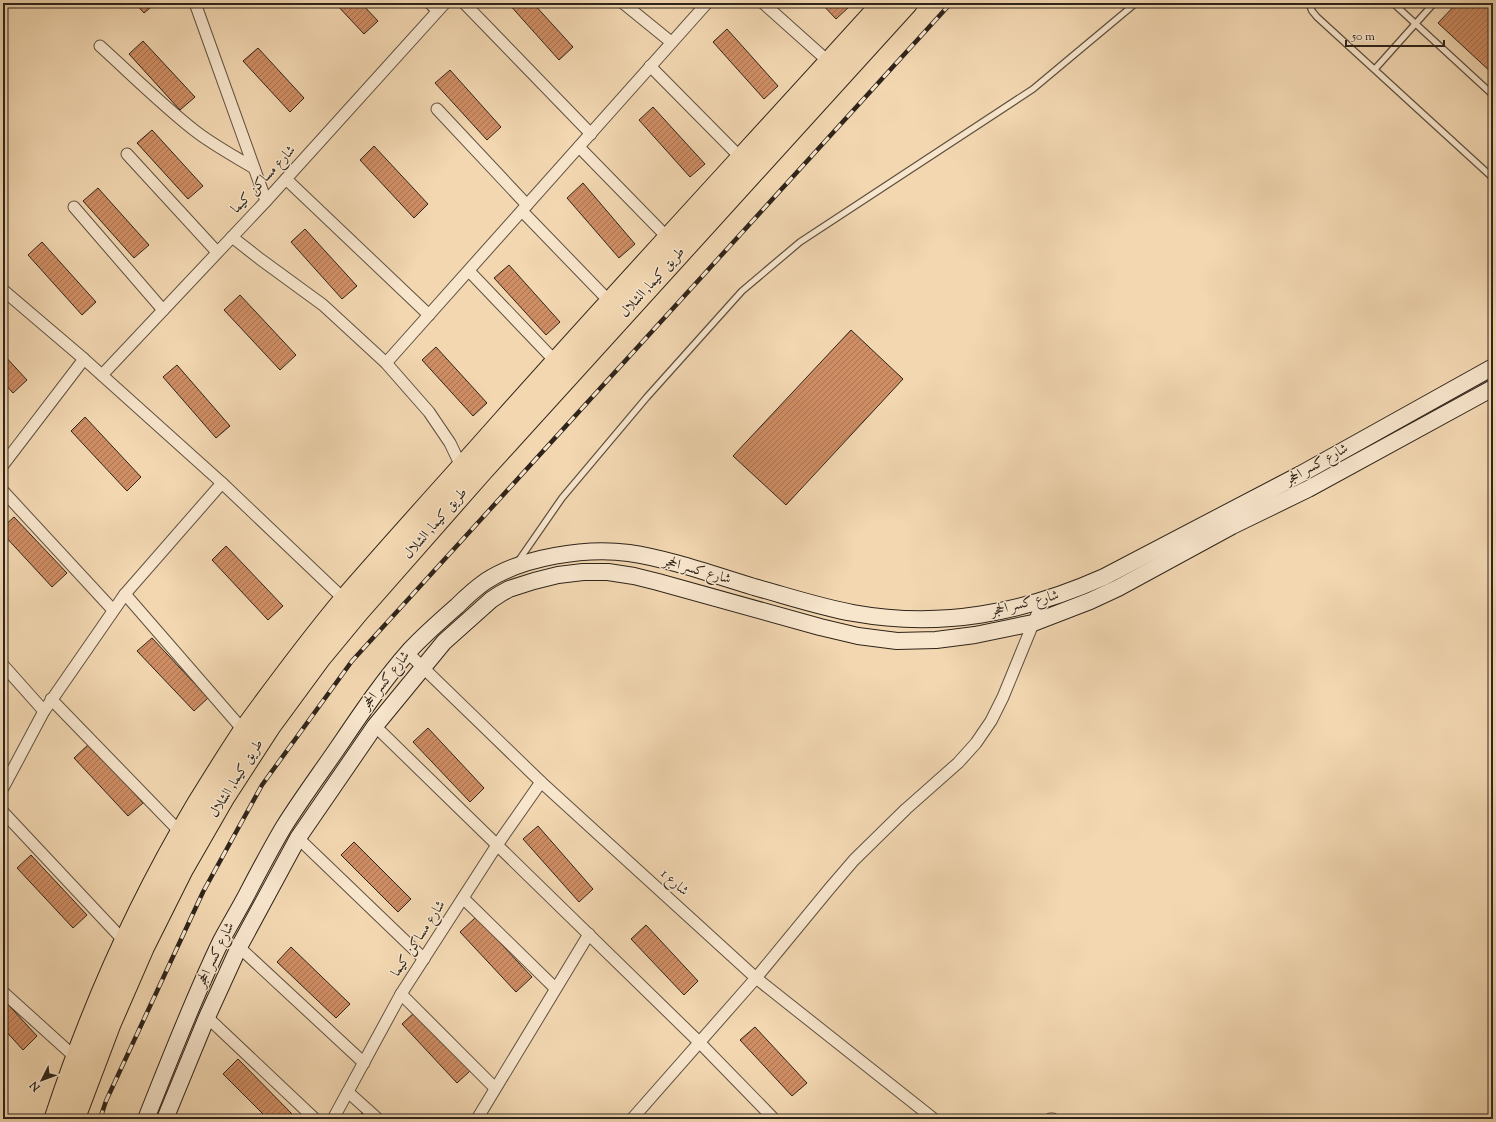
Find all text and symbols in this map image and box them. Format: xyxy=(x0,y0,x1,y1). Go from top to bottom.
scale bar xyxy=(1346,22,1444,48)
text: 50 m xyxy=(1351,28,1375,46)
street label: شارع مساكن كيما xyxy=(227,141,301,219)
street label: طريق كيما, الشلال xyxy=(616,243,690,323)
street label: شارع كسر الحجر xyxy=(1280,439,1352,492)
street label: طريق كيما, الشلال xyxy=(399,484,473,564)
street label: شارع كسر الحجر xyxy=(659,551,733,590)
street label: شارع كسر الحجر xyxy=(987,586,1061,623)
street label: شارع كسر الحجر xyxy=(355,647,415,716)
street label: طريق كيما, الشلال xyxy=(205,736,269,822)
street label: شارع 1 xyxy=(655,865,693,901)
street label: شارع مساكن كيما xyxy=(387,897,451,981)
street label: شارع كسر الحجر xyxy=(191,919,240,993)
north arrow xyxy=(22,1060,62,1100)
text: N xyxy=(26,1077,45,1095)

